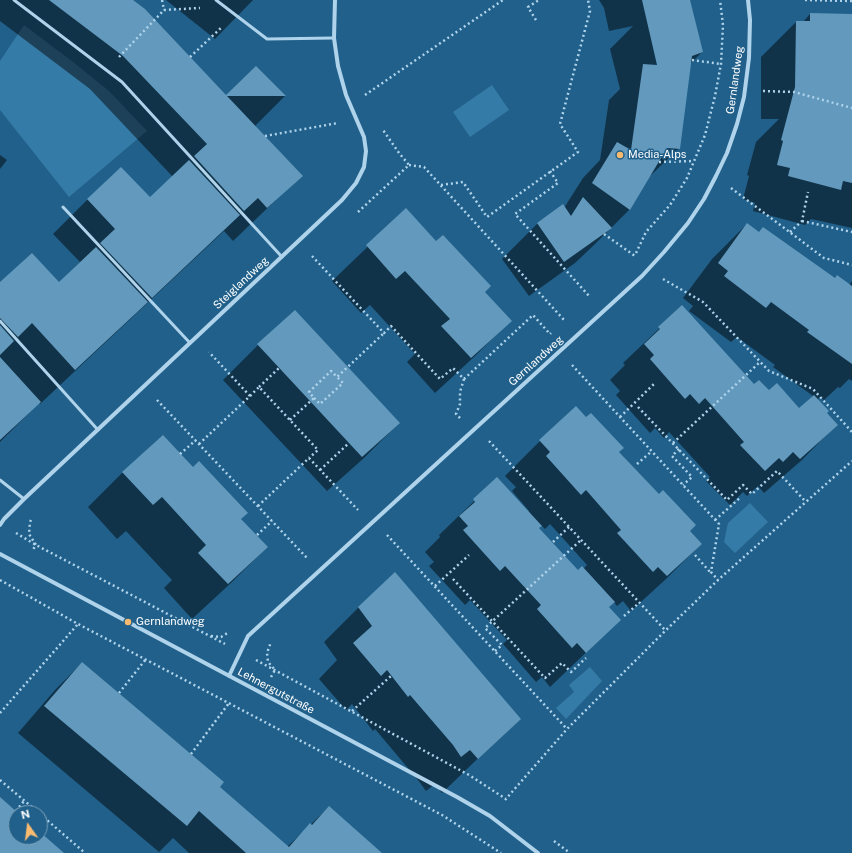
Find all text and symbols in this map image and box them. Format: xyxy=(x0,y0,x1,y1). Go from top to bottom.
street label: Gernlandweg xyxy=(724,45,746,115)
place label: Media-Alps xyxy=(628,148,686,162)
marker: Media-Alps xyxy=(615,150,625,160)
street label: Steiglandweg xyxy=(211,254,271,312)
street label: Gernlandweg xyxy=(506,333,566,389)
place label: Gernlandweg xyxy=(136,615,205,629)
marker: Gernlandweg xyxy=(123,617,133,627)
street label: Lehnergutstraße xyxy=(235,665,317,717)
north arrow xyxy=(8,805,48,845)
text: N xyxy=(20,807,31,821)

